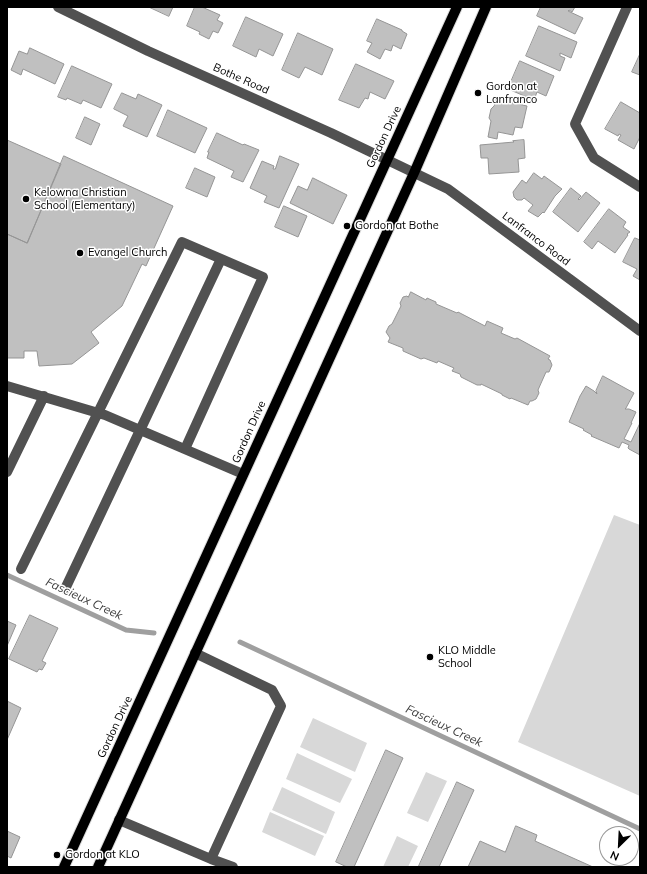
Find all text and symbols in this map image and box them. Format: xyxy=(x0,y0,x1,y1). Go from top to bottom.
street label: Bothe Road xyxy=(211,61,271,97)
place label: Gordon at Lanfranco xyxy=(486,80,537,106)
marker: Gordon at Lanfranco xyxy=(473,88,483,98)
street label: Gordon Drive xyxy=(364,104,404,170)
place label: Kelowna Christian School (Elementary) xyxy=(34,186,136,212)
marker: Kelowna Christian School (Elementary) xyxy=(21,194,31,204)
street label: Lanfranco Road xyxy=(500,209,572,269)
place label: Gordon at Bothe xyxy=(355,219,439,233)
marker: Gordon at Bothe xyxy=(342,221,352,231)
place label: Evangel Church xyxy=(88,246,167,260)
marker: Evangel Church xyxy=(75,248,85,258)
street label: Gordon Drive xyxy=(229,399,269,465)
water label: Fascieux Creek xyxy=(43,575,125,623)
place label: KLO Middle School xyxy=(438,644,496,670)
marker: KLO Middle School xyxy=(425,652,435,662)
street label: Gordon Drive xyxy=(95,694,135,760)
water label: Fascieux Creek xyxy=(403,702,485,750)
north arrow xyxy=(599,826,639,866)
place label: Gordon at KLO xyxy=(65,848,140,862)
text: N xyxy=(608,848,621,864)
marker: Gordon at KLO xyxy=(52,850,62,860)

